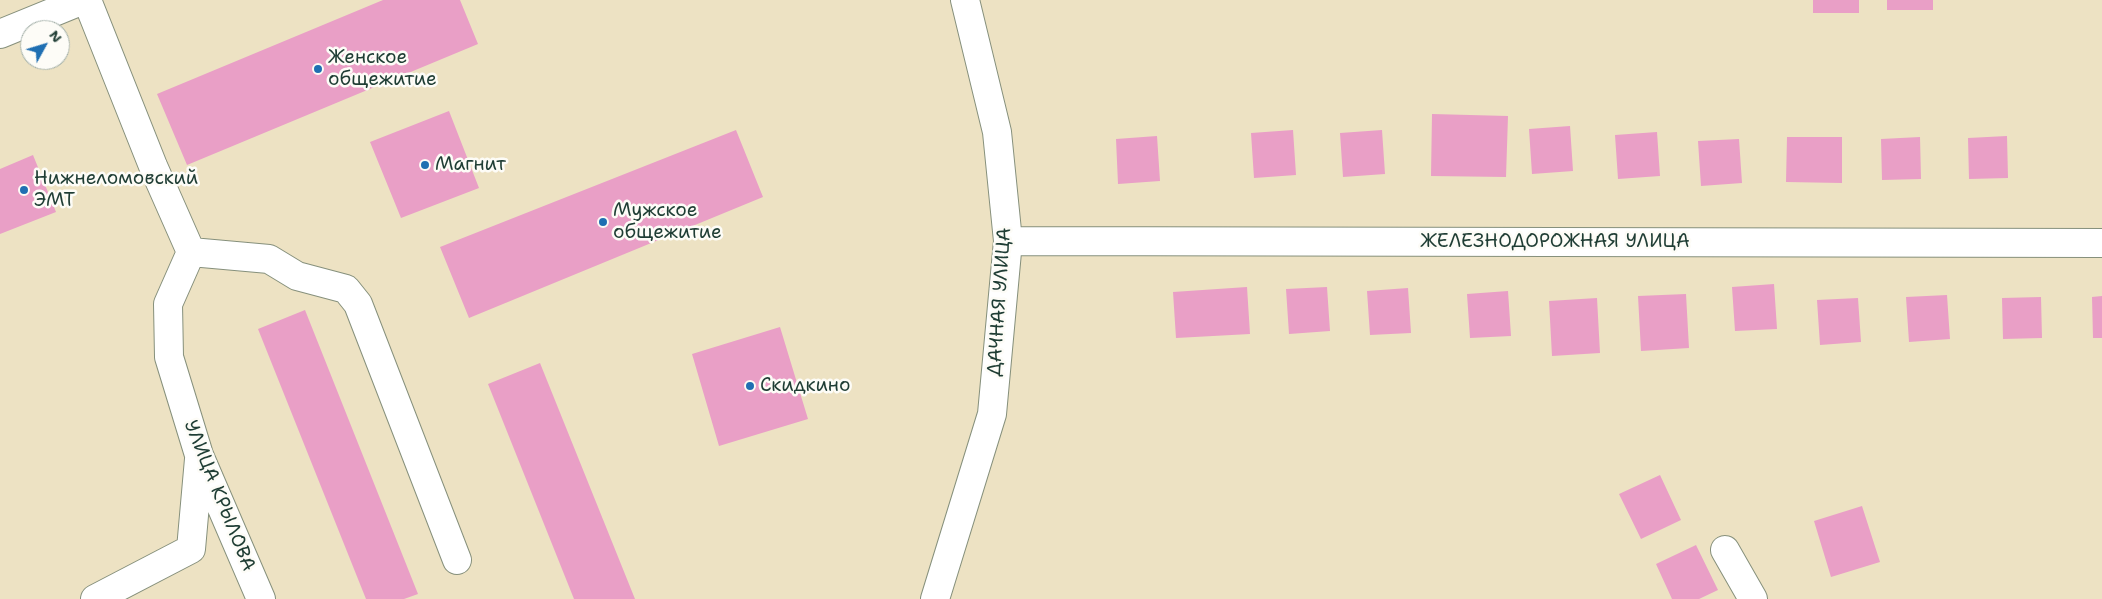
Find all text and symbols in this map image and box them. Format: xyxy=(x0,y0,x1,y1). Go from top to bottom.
north arrow xyxy=(20,20,70,70)
text: N xyxy=(45,26,66,46)
place label: Женское общежитие xyxy=(328,47,437,91)
marker: Женское общежитие xyxy=(312,63,324,75)
place label: Магнит xyxy=(435,154,506,176)
marker: Магнит xyxy=(419,159,431,171)
place label: Нижнеломовский ЭМТ xyxy=(34,168,198,212)
marker: Нижнеломовский ЭМТ xyxy=(18,184,30,196)
place label: Мужское общежитие xyxy=(613,200,722,244)
marker: Мужское общежитие xyxy=(597,216,609,228)
street label: ДАЧНАЯ УЛИЦА xyxy=(983,227,1017,377)
street label: ЖЕЛЕЗНОДОРОЖНАЯ УЛИЦА xyxy=(1420,231,1690,253)
place label: Скидкино xyxy=(760,375,850,397)
marker: Скидкино xyxy=(744,380,756,392)
street label: УЛИЦА КРЫЛОВА xyxy=(178,417,260,575)

